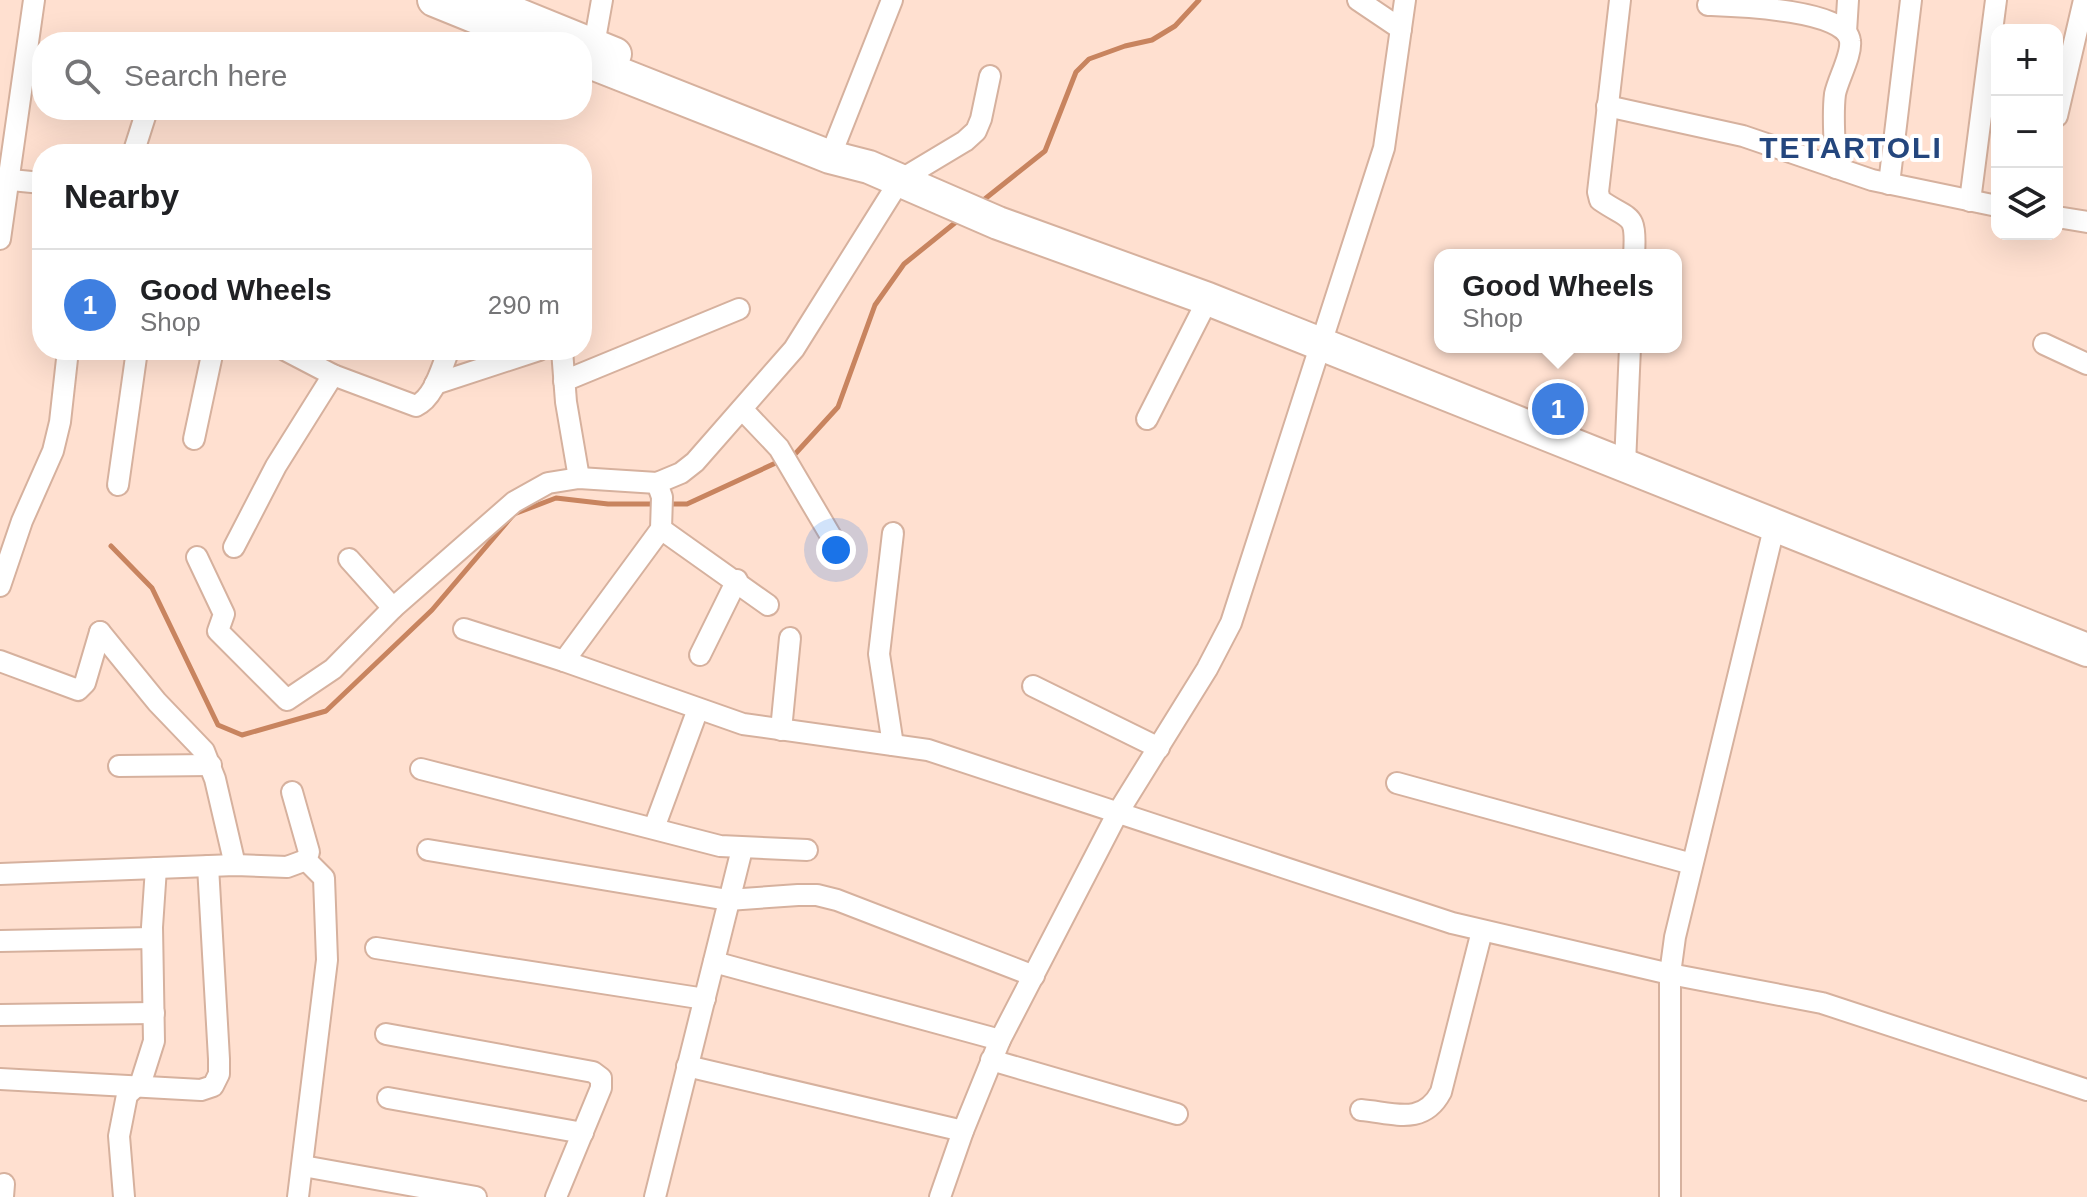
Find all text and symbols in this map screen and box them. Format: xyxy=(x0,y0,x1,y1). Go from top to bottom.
map controls xyxy=(1991,24,2063,240)
button: + xyxy=(1991,24,2063,96)
search box xyxy=(32,32,592,120)
icon: search xyxy=(60,54,104,98)
text: Search here xyxy=(124,59,287,92)
button: − xyxy=(1991,96,2063,168)
district label: TETARTOLI xyxy=(1759,131,1943,164)
button: layers xyxy=(1991,168,2063,240)
text: Nearby xyxy=(64,177,179,215)
popup xyxy=(1434,249,1682,353)
text: Good Wheels xyxy=(1462,269,1654,302)
text: Good Wheels xyxy=(140,273,332,306)
text: 1 xyxy=(83,290,97,320)
text: 290 m xyxy=(488,290,560,320)
text: Shop xyxy=(1462,303,1523,333)
text: Shop xyxy=(140,307,201,337)
pin: 1 xyxy=(1532,379,1584,439)
your location xyxy=(816,530,856,570)

